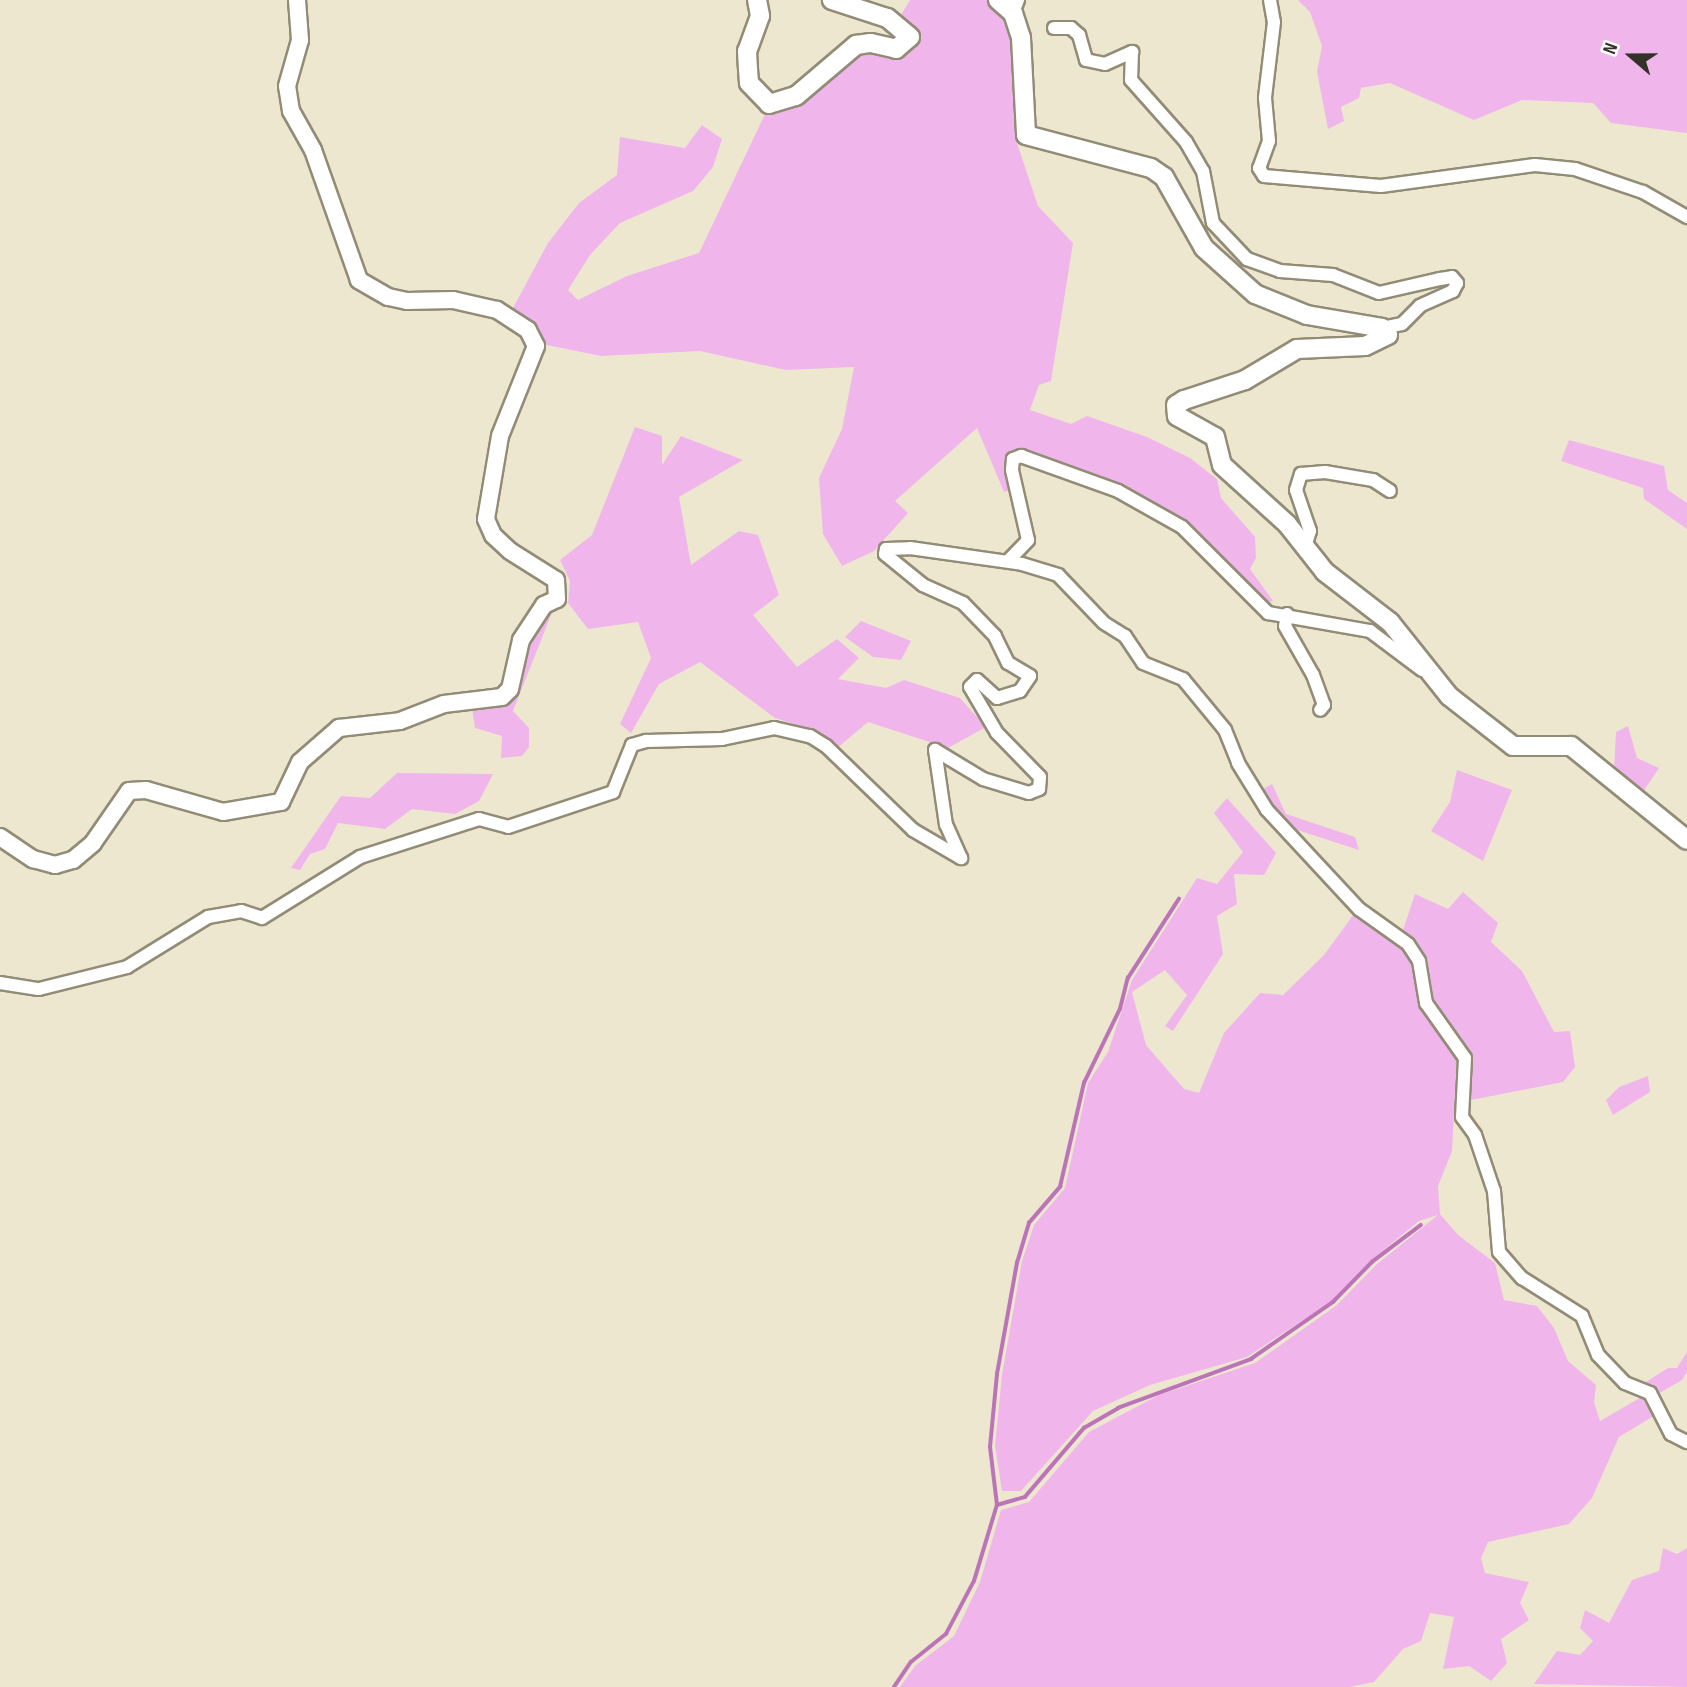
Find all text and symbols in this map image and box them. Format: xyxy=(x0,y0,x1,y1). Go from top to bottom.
north arrow xyxy=(1596,21,1666,91)
text: N xyxy=(1598,40,1623,57)

